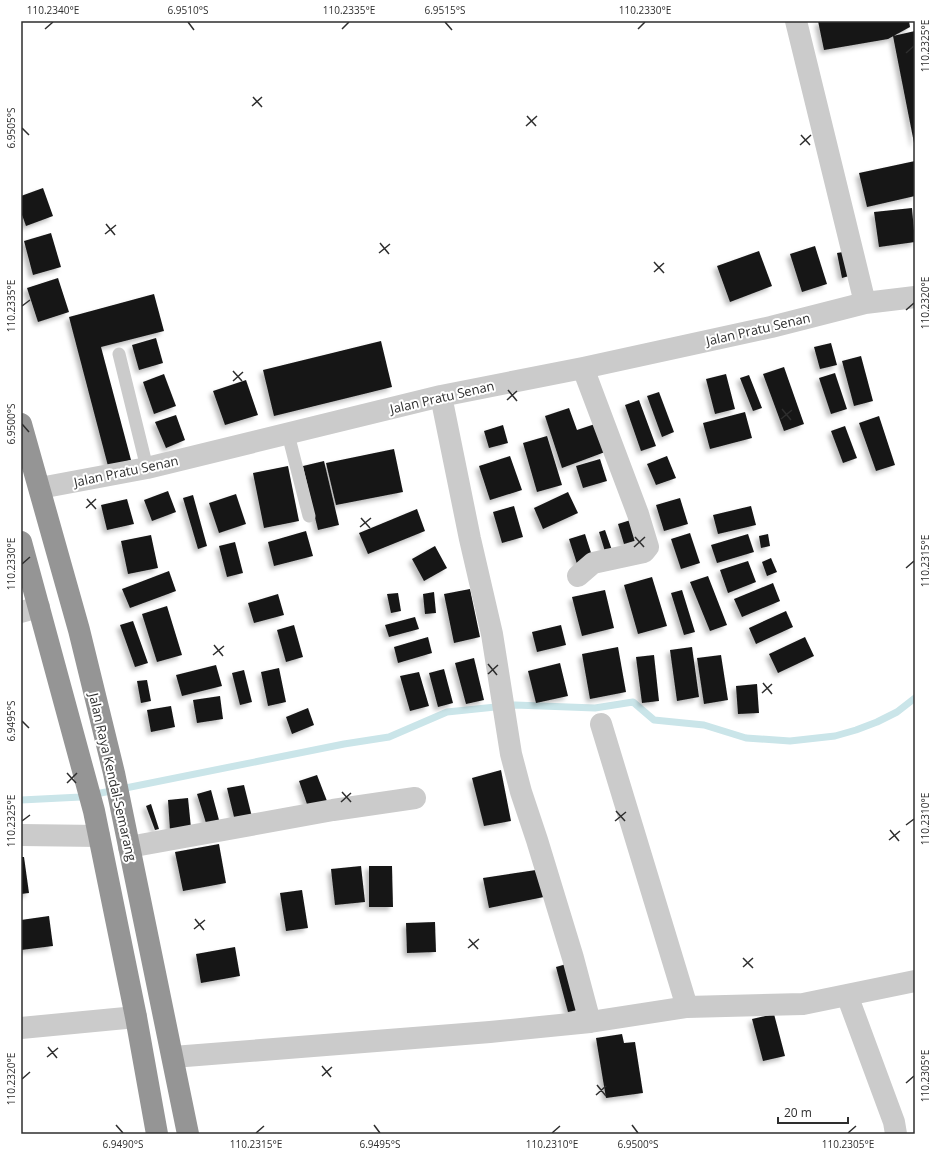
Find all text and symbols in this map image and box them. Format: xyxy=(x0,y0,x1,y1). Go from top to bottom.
text: 110.2340°E xyxy=(27,3,79,17)
text: 6.9510°S xyxy=(168,3,208,17)
text: 110.2335°E xyxy=(323,3,375,17)
text: 6.9515°S xyxy=(425,3,465,17)
text: 110.2330°E xyxy=(619,3,671,17)
text: 110.2325°E xyxy=(918,20,932,72)
text: 6.9505°S xyxy=(4,108,18,148)
text: 110.2320°E xyxy=(918,277,932,329)
text: 110.2335°E xyxy=(4,280,18,332)
street label: Jalan Pratu Senan xyxy=(702,308,812,350)
street label: Jalan Pratu Senan xyxy=(386,376,496,418)
text: 6.9500°S xyxy=(4,404,18,444)
street label: Jalan Pratu Senan xyxy=(70,451,180,491)
text: 110.2315°E xyxy=(918,535,932,587)
text: 110.2330°E xyxy=(4,538,18,590)
street label: Jalan Raya Kendal-Semarang xyxy=(84,689,141,863)
text: 6.9495°S xyxy=(4,701,18,741)
text: 110.2310°E xyxy=(918,793,932,845)
text: 110.2325°E xyxy=(4,795,18,847)
text: 110.2305°E xyxy=(918,1050,932,1102)
text: 110.2320°E xyxy=(4,1053,18,1105)
scale bar xyxy=(778,1099,848,1125)
text: 20 m xyxy=(784,1104,812,1121)
text: 6.9490°S xyxy=(103,1137,143,1151)
text: 110.2315°E xyxy=(230,1137,282,1151)
text: 6.9495°S xyxy=(360,1137,400,1151)
text: 110.2310°E xyxy=(526,1137,578,1151)
text: 6.9500°S xyxy=(618,1137,658,1151)
text: 110.2305°E xyxy=(822,1137,874,1151)

